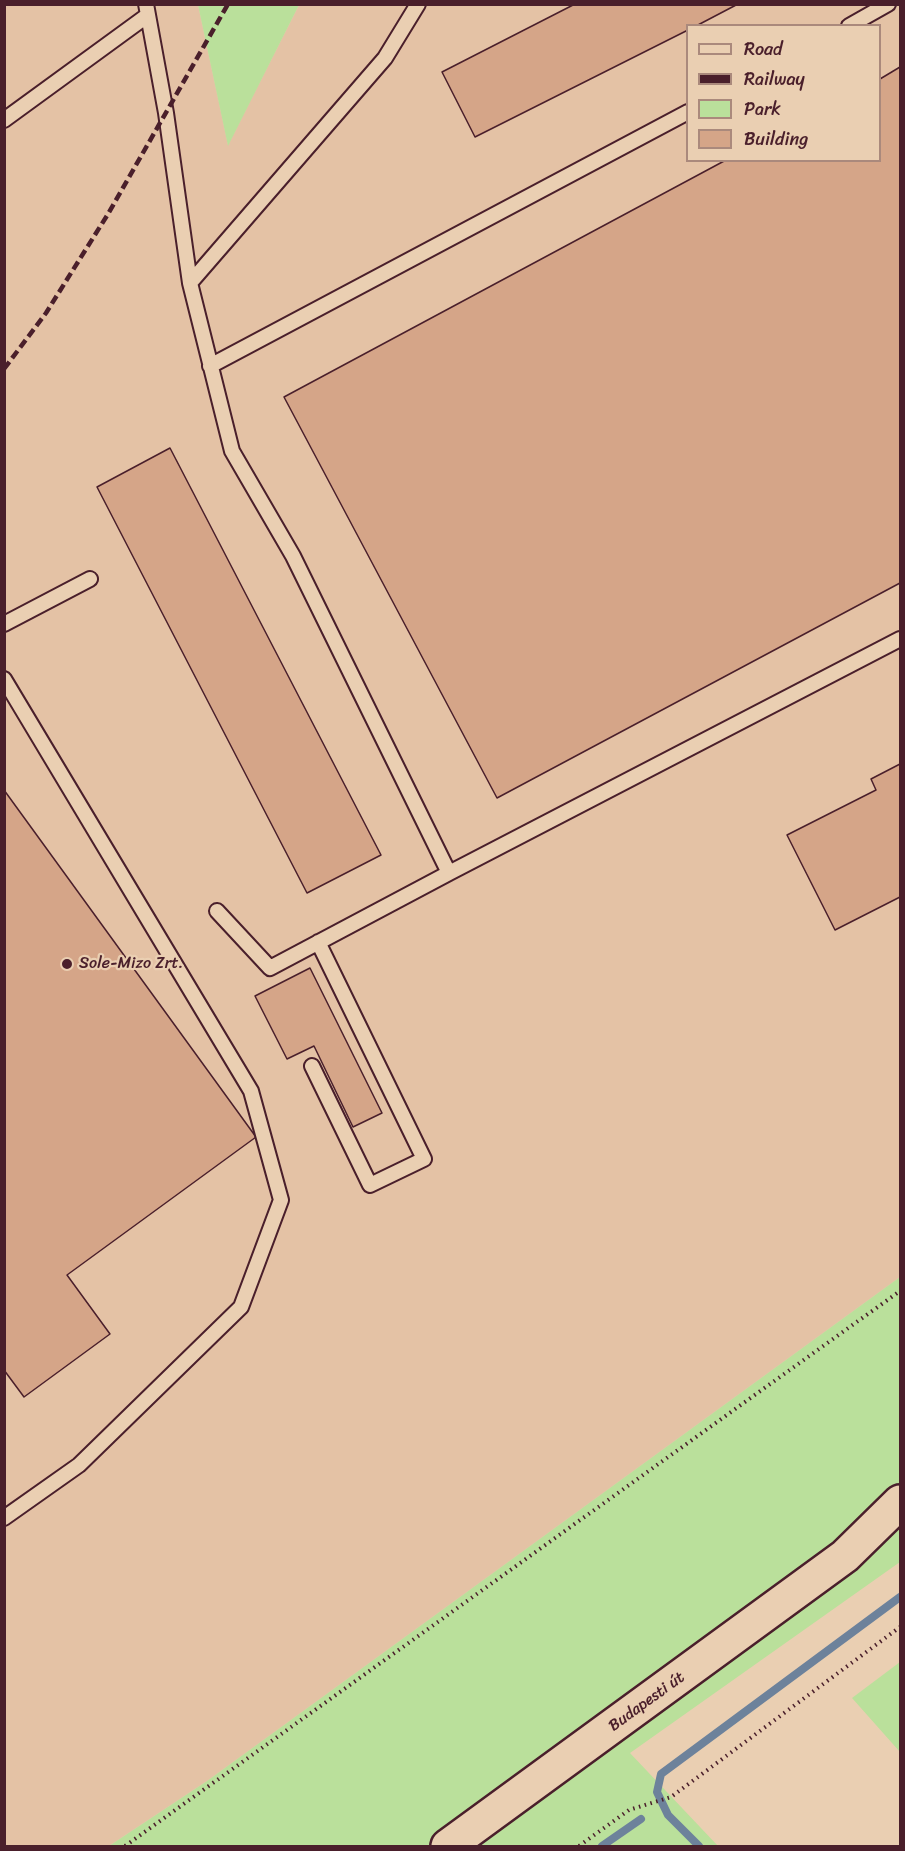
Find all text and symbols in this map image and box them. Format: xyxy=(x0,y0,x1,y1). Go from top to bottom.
legend xyxy=(686,24,881,162)
text: Road xyxy=(744,33,783,65)
text: Railway xyxy=(744,63,805,95)
text: Park xyxy=(744,93,781,125)
text: Building xyxy=(744,123,808,155)
place label: Sole-Mizo Zrt. xyxy=(79,954,183,974)
marker: Sole-Mizo Zrt. xyxy=(60,957,74,971)
street label: Budapesti út xyxy=(605,1668,689,1736)

